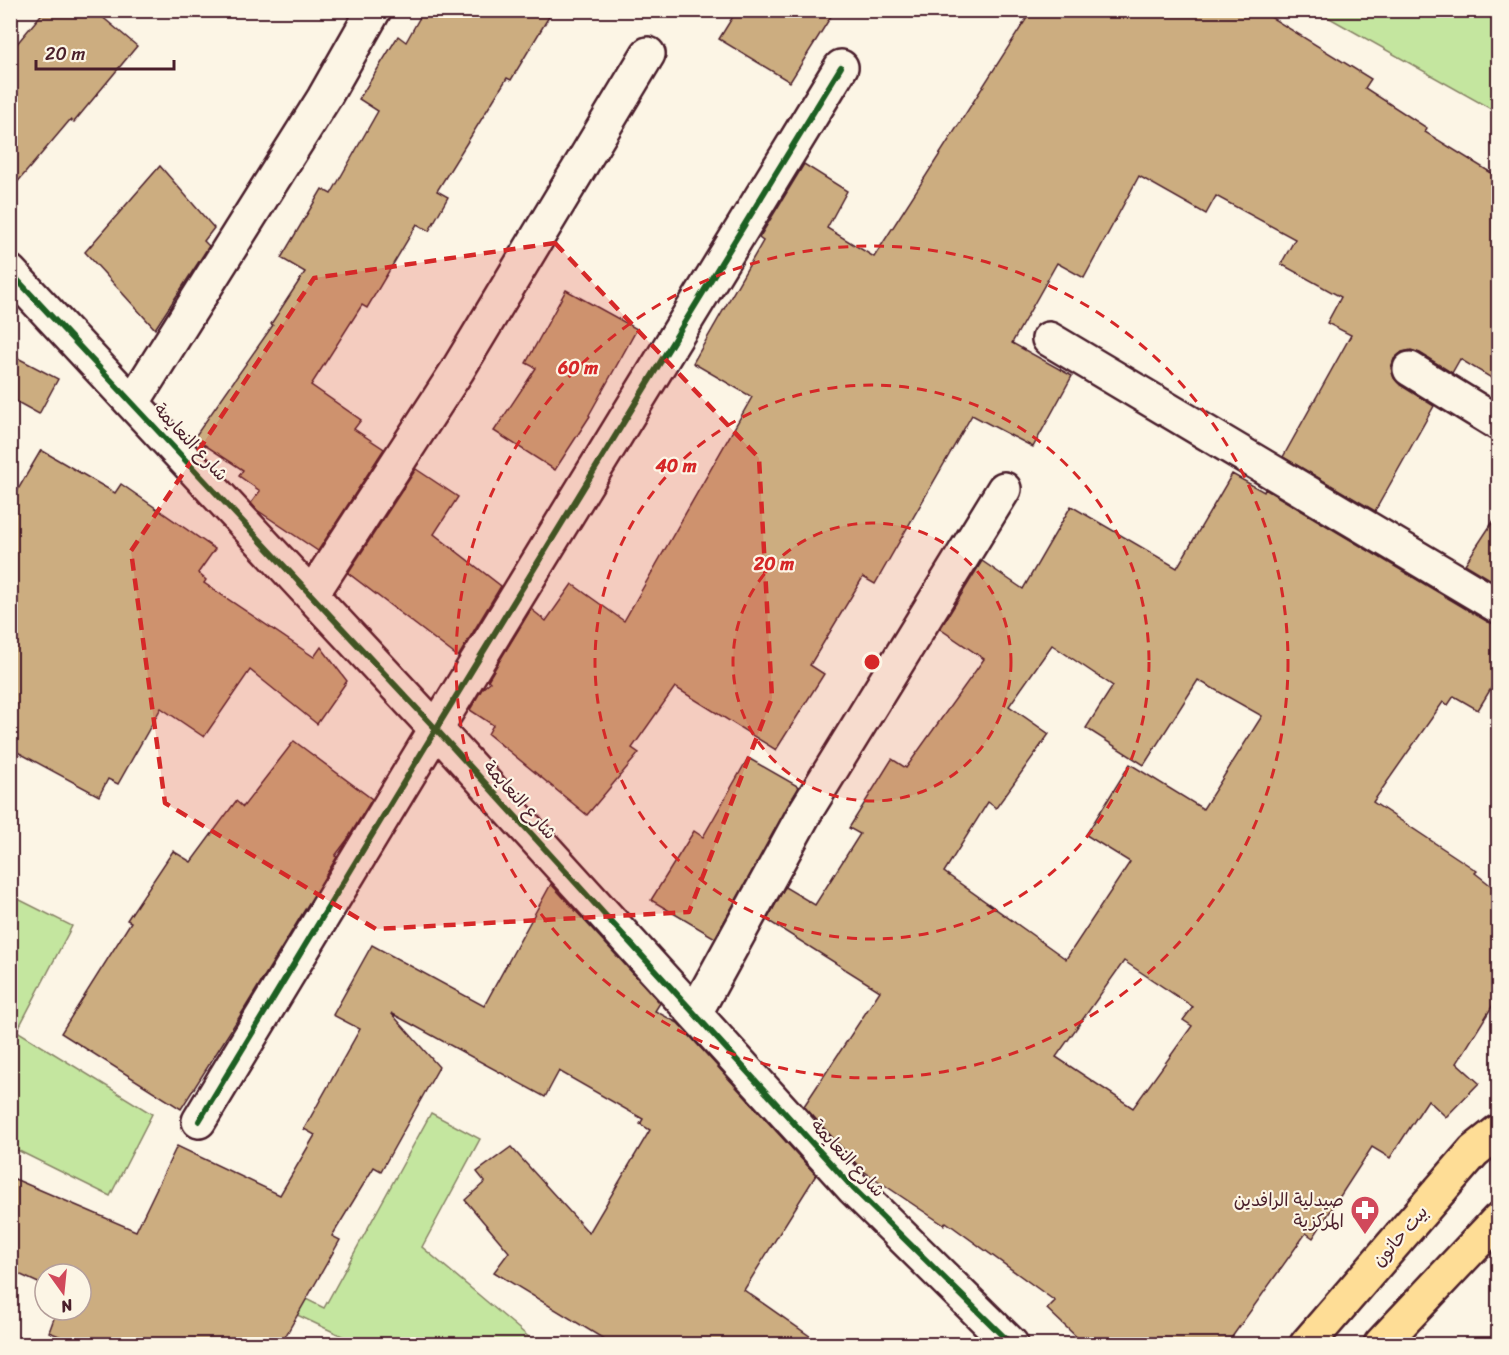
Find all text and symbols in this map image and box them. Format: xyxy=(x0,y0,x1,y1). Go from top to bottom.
scale bar xyxy=(36,33,174,71)
text: 20 m xyxy=(45,38,85,70)
text: 60 m xyxy=(557,352,598,384)
street label: شارع النعايمة xyxy=(146,395,236,489)
text: 40 m xyxy=(654,450,697,482)
text: 20 m xyxy=(753,548,794,580)
centre of rings xyxy=(862,652,882,672)
street label: شارع النعايمة xyxy=(475,753,565,847)
street label: شارع النعايمة xyxy=(803,1111,893,1205)
place label: صيدلية الرافدين المركزية xyxy=(1234,1184,1344,1237)
pharmacy icon: صيدلية الرافدين المركزية xyxy=(1349,1194,1381,1236)
street label: بيت حانون xyxy=(1364,1198,1436,1274)
north arrow xyxy=(33,1262,93,1322)
text: N xyxy=(57,1290,77,1322)

